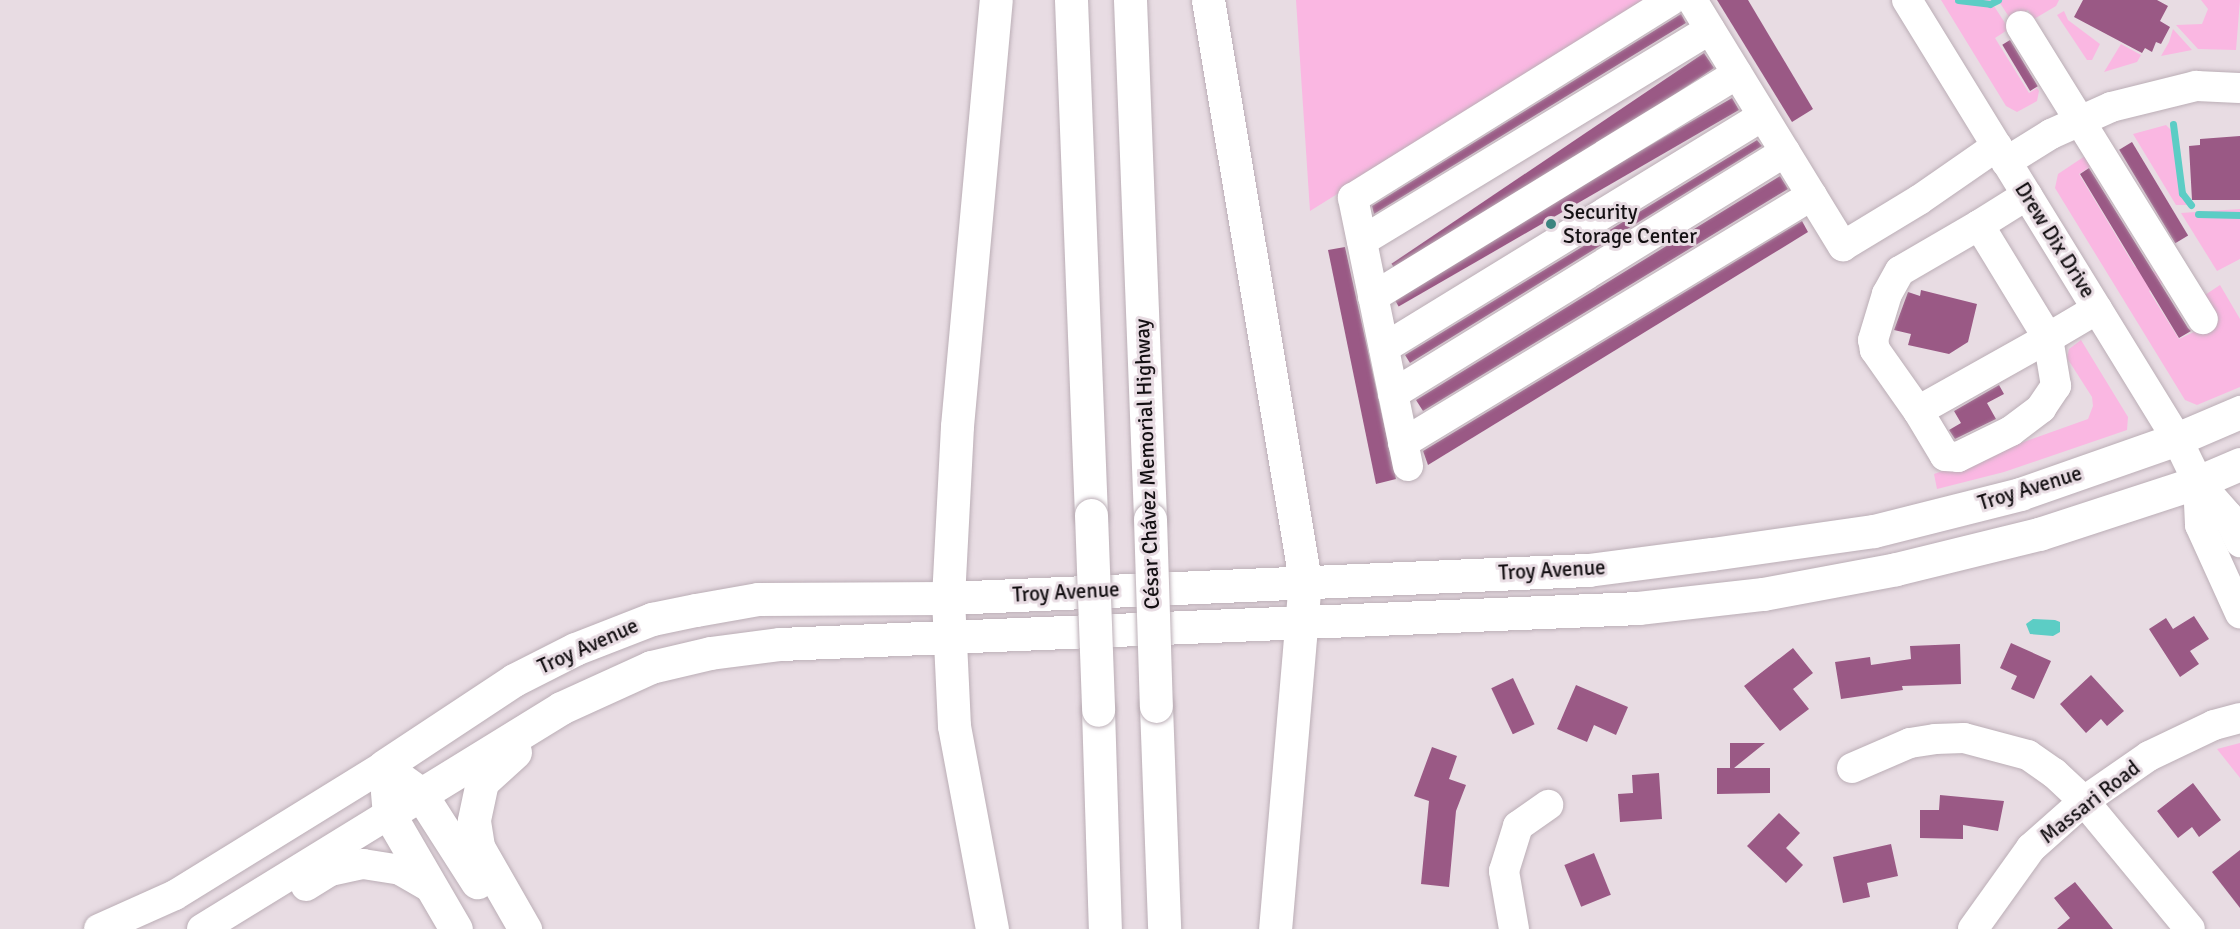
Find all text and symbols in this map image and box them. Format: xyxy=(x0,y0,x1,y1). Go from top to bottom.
street label: Drew Dix Drive xyxy=(2009,178,2101,302)
place label: Security Storage Center xyxy=(1563,199,1697,249)
marker: Security Storage Center xyxy=(1544,217,1558,231)
street label: César Chávez Memorial Highway xyxy=(1129,318,1165,610)
street label: Troy Avenue xyxy=(1975,460,2085,516)
street label: Troy Avenue xyxy=(1498,555,1606,585)
street label: Troy Avenue xyxy=(1012,577,1120,607)
street label: Troy Avenue xyxy=(534,613,642,679)
street label: Massari Road xyxy=(2035,755,2145,849)

